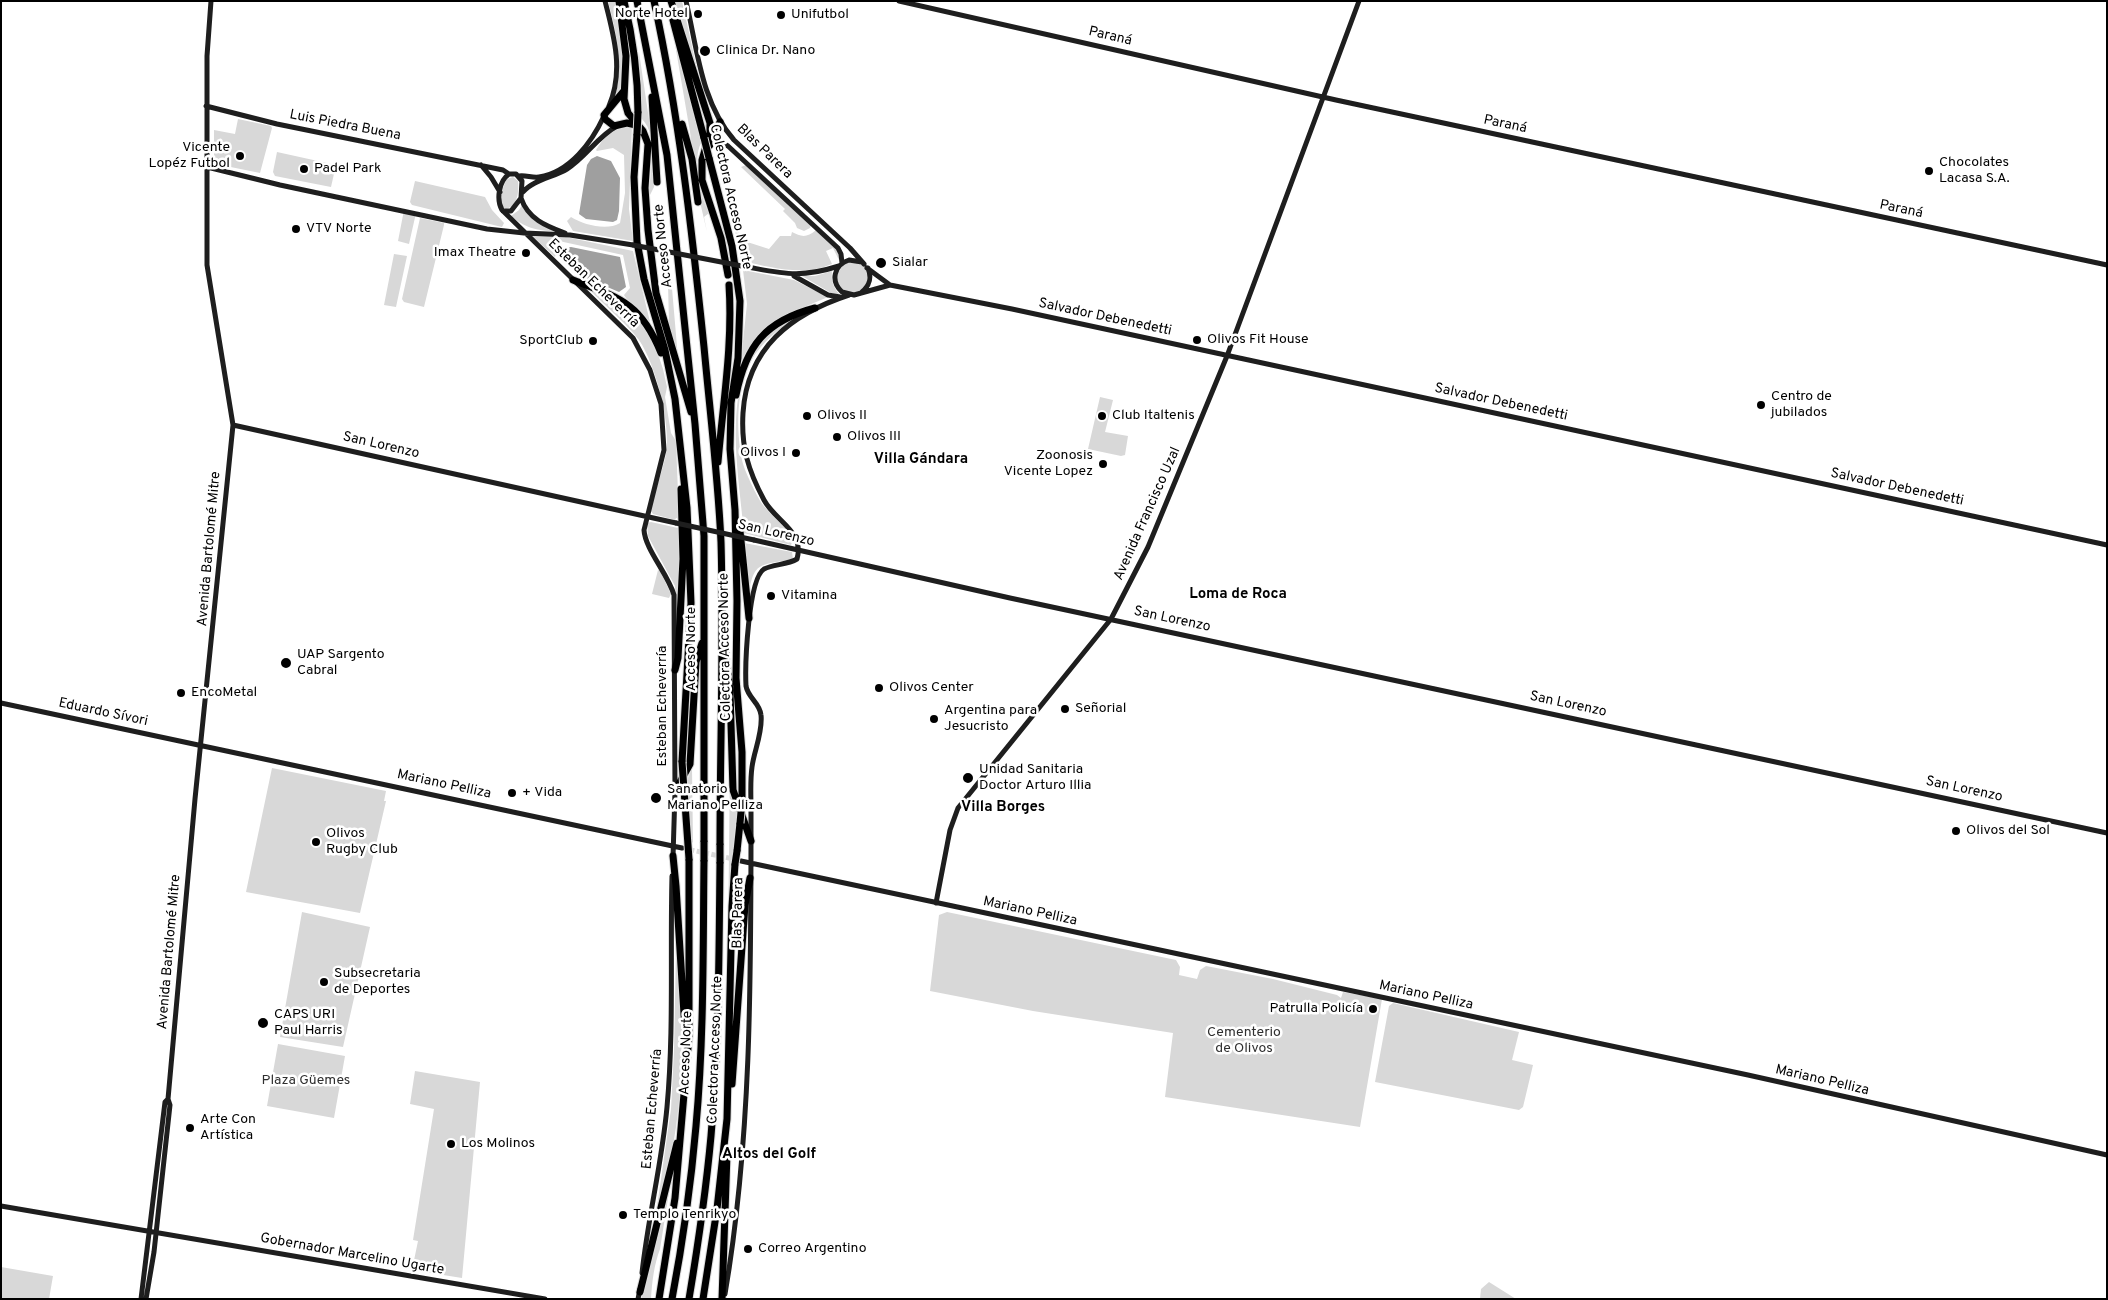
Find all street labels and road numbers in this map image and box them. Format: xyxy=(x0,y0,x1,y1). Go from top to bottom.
street label: Paraná xyxy=(1087,24,1133,50)
street label: Luis Piedra Buena xyxy=(288,107,402,145)
street label: Paraná xyxy=(1482,112,1528,138)
street label: Blas Parera xyxy=(732,121,796,183)
street label: Colectora Acceso Norte xyxy=(705,123,755,271)
street label: Paraná xyxy=(1878,197,1924,223)
street label: Acceso Norte xyxy=(651,203,677,289)
street label: Esteban Echeverría xyxy=(544,236,642,332)
street label: Salvador Debenedetti xyxy=(1037,296,1173,340)
street label: Salvador Debenedetti xyxy=(1433,381,1569,425)
street label: San Lorenzo xyxy=(341,429,421,463)
street label: Avenida Francisco Uzal xyxy=(1111,445,1185,583)
street label: Salvador Debenedetti xyxy=(1829,466,1965,510)
street label: Avenida Bartolomé Mitre xyxy=(195,471,225,627)
street label: San Lorenzo xyxy=(736,517,816,551)
street label: Colectora Acceso Norte xyxy=(716,573,736,721)
street label: San Lorenzo xyxy=(1132,604,1212,636)
street label: Acceso Norte xyxy=(684,607,700,691)
street label: Esteban Echeverría xyxy=(655,646,671,766)
street label: San Lorenzo xyxy=(1528,689,1608,721)
street label: Eduardo Sívori xyxy=(57,695,149,731)
street label: Mariano Pelliza xyxy=(395,767,493,803)
street label: San Lorenzo xyxy=(1924,774,2004,806)
street label: Avenida Bartolomé Mitre xyxy=(155,874,185,1030)
street label: Blas Parera xyxy=(730,877,748,949)
street label: Mariano Pelliza xyxy=(981,894,1079,930)
street label: Colectora Acceso Norte xyxy=(705,976,727,1124)
street label: Mariano Pelliza xyxy=(1377,978,1475,1014)
street label: Acceso Norte xyxy=(677,1010,697,1096)
street label: Esteban Echeverría xyxy=(639,1048,667,1170)
street label: Mariano Pelliza xyxy=(1773,1062,1871,1100)
street label: Gobernador Marcelino Ugarte xyxy=(259,1231,445,1279)

